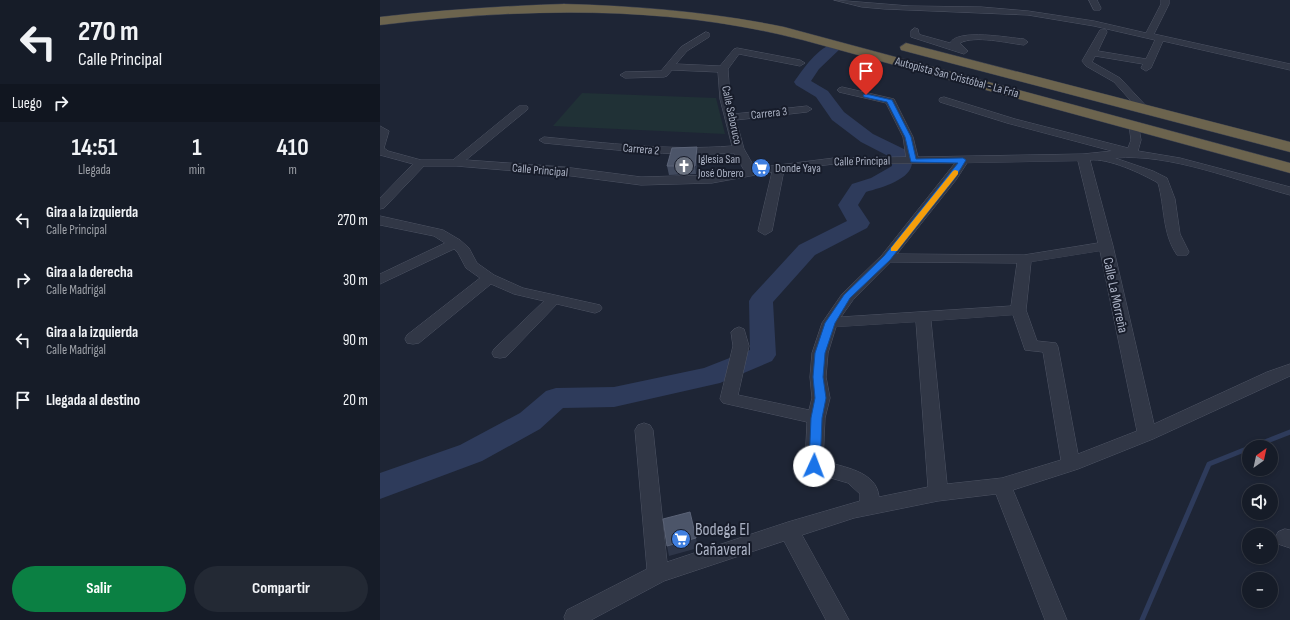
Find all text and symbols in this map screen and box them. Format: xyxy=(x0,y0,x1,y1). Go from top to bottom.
text: 270 m xyxy=(78,15,139,48)
icon: left xyxy=(12,16,64,68)
text: Calle Principal xyxy=(78,49,162,70)
pin xyxy=(849,54,883,95)
street label: Autopista San Cristóbal - La Fría xyxy=(892,54,1021,101)
icon: arrive xyxy=(855,60,877,82)
street label: Calle Seboruco xyxy=(718,84,745,146)
icon: right xyxy=(50,92,72,114)
text: Luego xyxy=(12,94,42,113)
street label: Carrera 3 xyxy=(750,104,788,123)
text: 14:51 xyxy=(71,133,117,162)
text: 1 xyxy=(192,133,202,162)
text: 410 xyxy=(277,133,309,162)
street label: Carrera 2 xyxy=(622,140,660,159)
place label: Iglesia San José Obrero xyxy=(697,152,744,181)
street label: Calle Principal xyxy=(834,154,890,169)
church icon: Iglesia San José Obrero xyxy=(673,155,695,177)
supermarket icon: Donde Yaya xyxy=(750,157,772,179)
street label: Calle Principal xyxy=(511,161,569,180)
place label: Donde Yaya xyxy=(775,161,821,176)
text: Llegada xyxy=(78,162,111,178)
text: min xyxy=(189,162,205,178)
text: m xyxy=(288,162,297,178)
text: Gira a la izquierda xyxy=(46,203,138,222)
icon: left xyxy=(12,209,34,231)
text: 270 m xyxy=(337,211,368,230)
text: Calle Principal xyxy=(46,222,107,238)
street label: Calle La Morreña xyxy=(1099,256,1132,334)
text: Gira a la derecha xyxy=(46,263,133,282)
icon: right xyxy=(12,269,34,291)
text: 30 m xyxy=(343,271,368,290)
text: Calle Madrigal xyxy=(46,282,106,298)
text: Gira a la izquierda xyxy=(46,323,138,342)
icon: left xyxy=(12,329,34,351)
text: 90 m xyxy=(343,331,368,350)
text: Calle Madrigal xyxy=(46,342,106,358)
icon: arrive xyxy=(12,389,34,411)
text: Llegada al destino xyxy=(46,391,140,410)
text: 20 m xyxy=(343,391,368,410)
north arrow xyxy=(1242,440,1278,476)
map controls xyxy=(1242,440,1278,608)
position arrow xyxy=(793,445,835,487)
button: sound xyxy=(1242,484,1278,520)
place label: Bodega El Cañaveral xyxy=(695,520,751,560)
supermarket icon: Bodega El Cañaveral xyxy=(670,528,692,550)
button: + xyxy=(1242,528,1278,564)
button: Salir xyxy=(12,566,186,612)
button: Compartir xyxy=(194,566,368,612)
button: − xyxy=(1242,572,1278,608)

